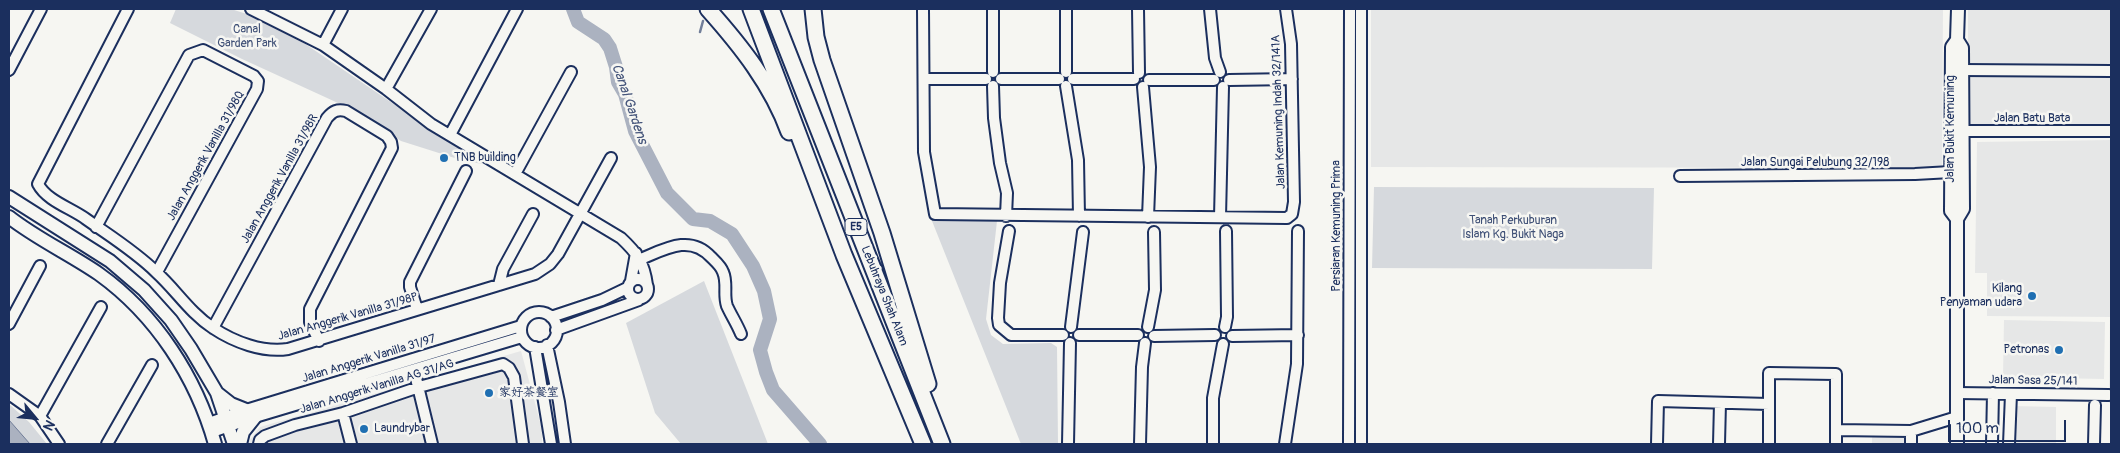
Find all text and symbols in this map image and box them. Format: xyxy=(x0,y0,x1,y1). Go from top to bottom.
park label: Canal Garden Park xyxy=(217,23,277,51)
street label: Jalan Kemuning Indah 32/141A xyxy=(1269,35,1289,189)
water label: Canal Gardens xyxy=(607,62,651,146)
street label: Jalan Bukit Kemuning xyxy=(1944,75,1958,183)
street label: Jalan Anggerik Vanilla 31/98Q xyxy=(164,89,248,223)
street label: Jalan Anggerik Vanilla 31/98R xyxy=(238,112,322,246)
street label: Jalan Batu Bata xyxy=(1994,112,2070,126)
place label: TNB building xyxy=(454,151,516,165)
marker: TNB building xyxy=(438,152,450,164)
street label: Jalan Sungai Pelubung 32/198 xyxy=(1741,156,1889,170)
street label: Persiaran Kemuning Prima xyxy=(1330,160,1344,292)
park label: Tanah Perkuburan Islam Kg. Bukit Naga xyxy=(1462,214,1564,242)
road number: E5 xyxy=(845,218,867,236)
street label: Lebuhraya Shah Alam xyxy=(857,244,911,348)
place label: Kilang Penyaman udara xyxy=(1940,282,2022,310)
street label: Jalan Anggerik Vanilla 31/98P xyxy=(276,290,420,344)
marker: Kilang Penyaman udara xyxy=(2026,290,2038,302)
street label: Jalan Anggerik Vanilla 31/97 xyxy=(301,332,437,386)
place label: Petronas xyxy=(2004,343,2049,357)
marker: Petronas xyxy=(2053,344,2065,356)
street label: Jalan Anggerik Vanilla AG 31/AG xyxy=(298,357,456,417)
street label: Jalan Sasa 25/141 xyxy=(1988,373,2078,389)
place label: 家好茶餐室 xyxy=(499,386,559,400)
marker: 家好茶餐室 xyxy=(483,387,495,399)
north arrow xyxy=(10,393,60,443)
scale bar xyxy=(1950,410,2068,442)
text: N xyxy=(39,417,58,433)
text: 100 m xyxy=(1956,419,1999,438)
place label: Laundrybar xyxy=(374,422,430,436)
marker: Laundrybar xyxy=(358,423,370,435)

